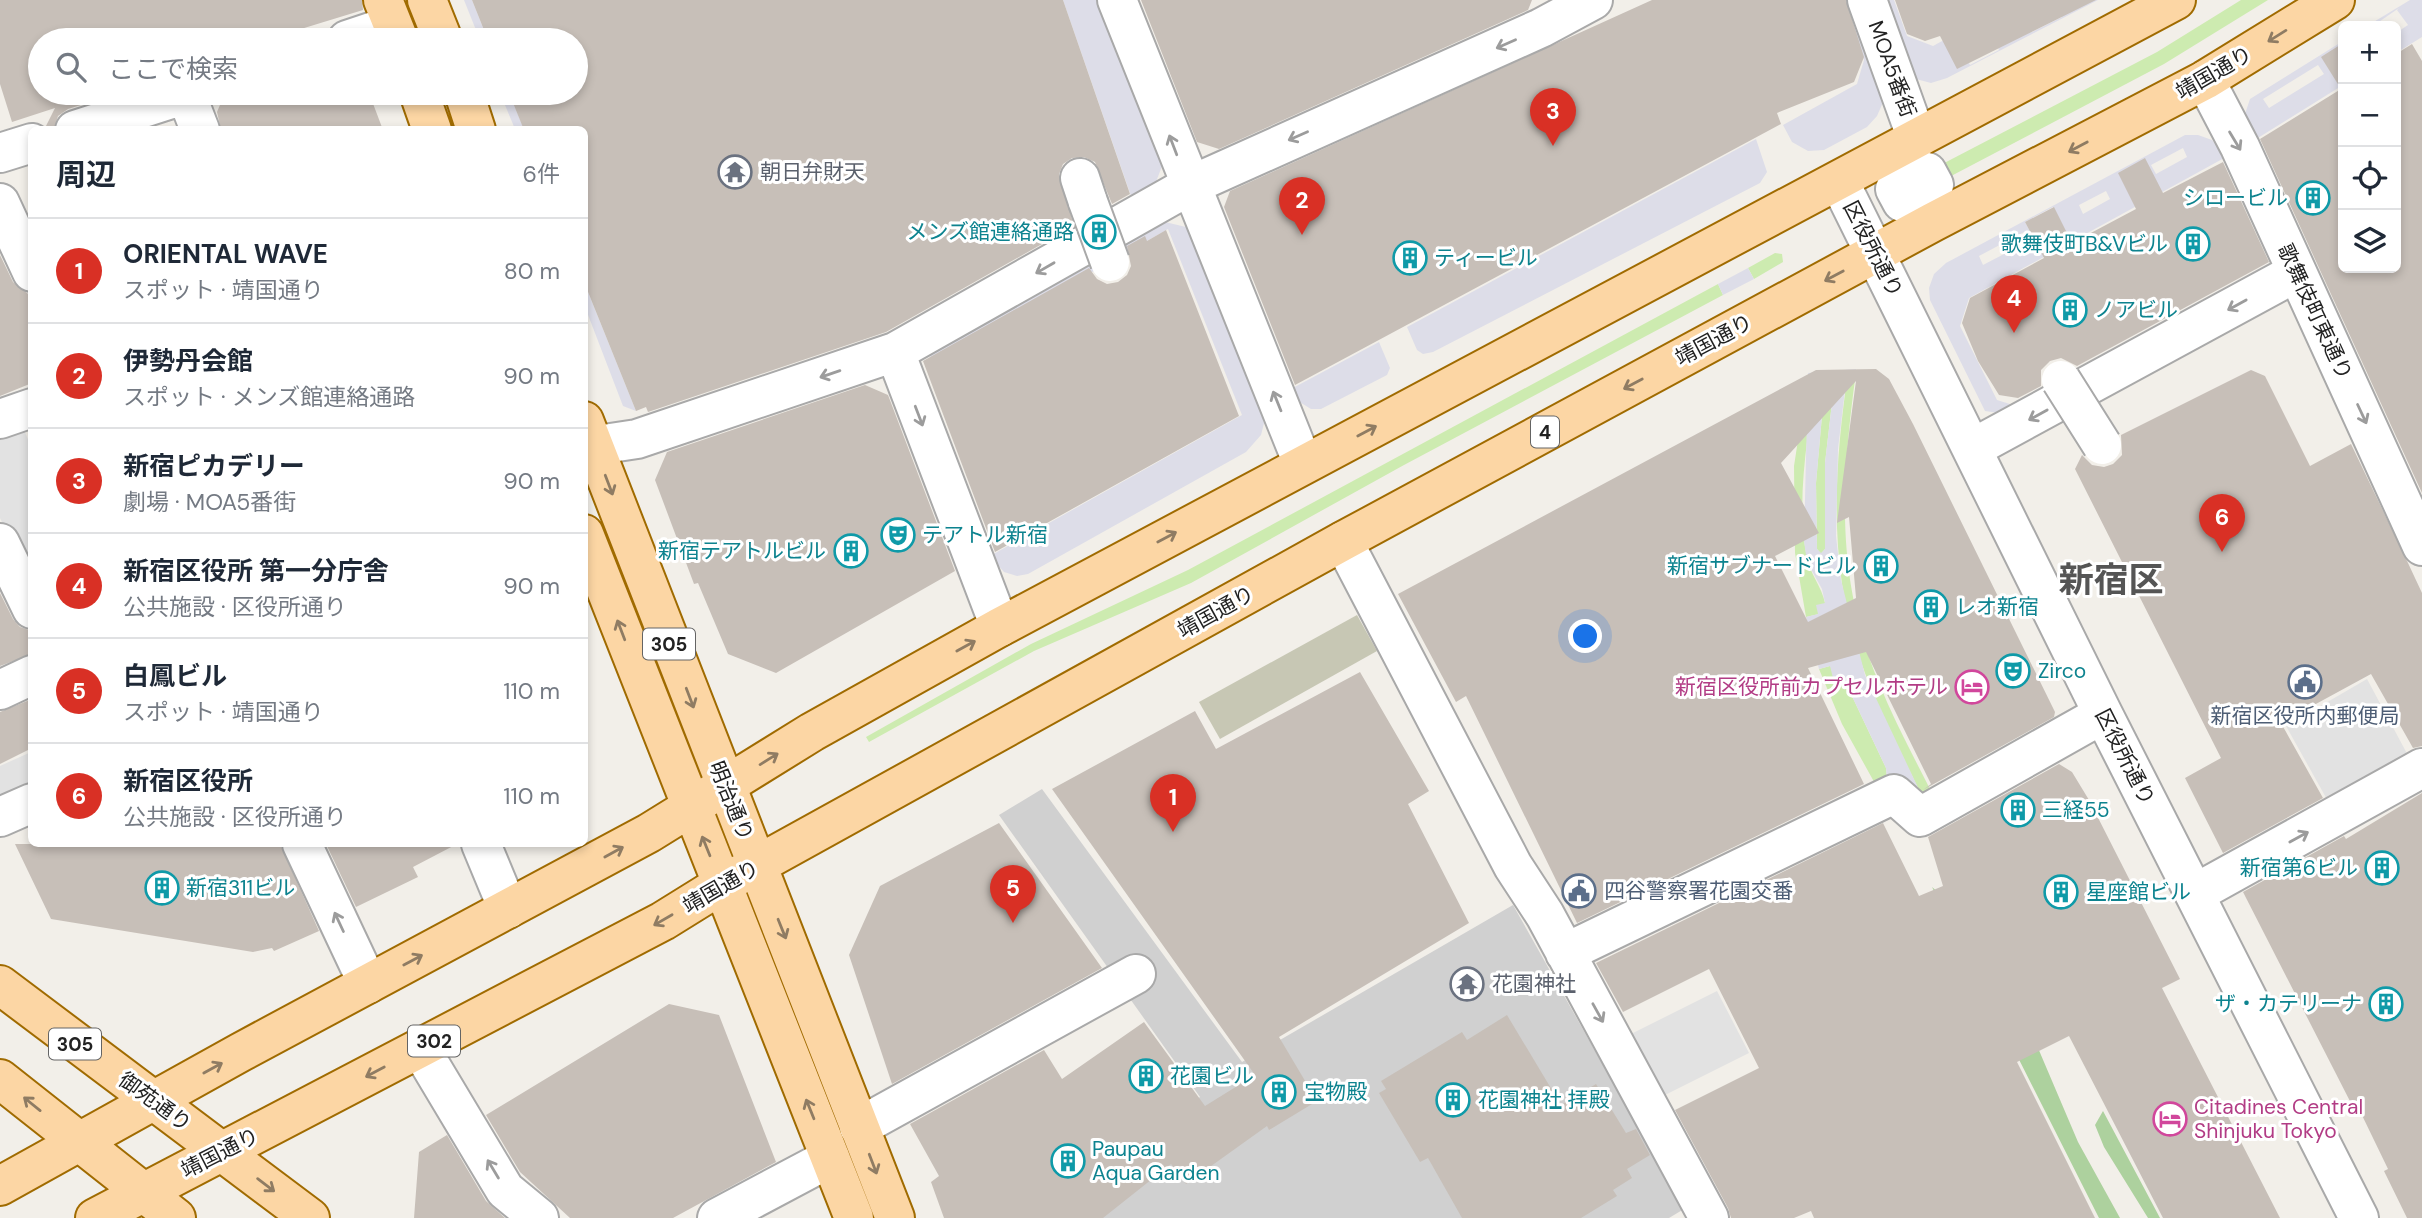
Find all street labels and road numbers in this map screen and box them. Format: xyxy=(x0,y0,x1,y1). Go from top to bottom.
street label: MOA5番街 xyxy=(1862,17,1922,121)
street label: 靖国通り xyxy=(2171,40,2257,106)
street label: 区役所通り xyxy=(1837,196,1909,302)
street label: 歌舞伎町東通り xyxy=(2271,239,2359,385)
street label: 靖国通り xyxy=(1670,308,1758,372)
road number: 4 xyxy=(1531,416,1559,448)
street label: 靖国通り xyxy=(1172,579,1260,645)
road number: 305 xyxy=(643,628,695,660)
street label: 区役所通り xyxy=(2089,704,2161,810)
street label: 明治通り xyxy=(702,757,760,845)
street label: 靖国通り xyxy=(678,854,764,920)
road number: 302 xyxy=(408,1026,460,1056)
road number: 305 xyxy=(49,1028,101,1060)
street label: 御苑通り xyxy=(113,1066,197,1138)
street label: 靖国通り xyxy=(176,1121,264,1185)

